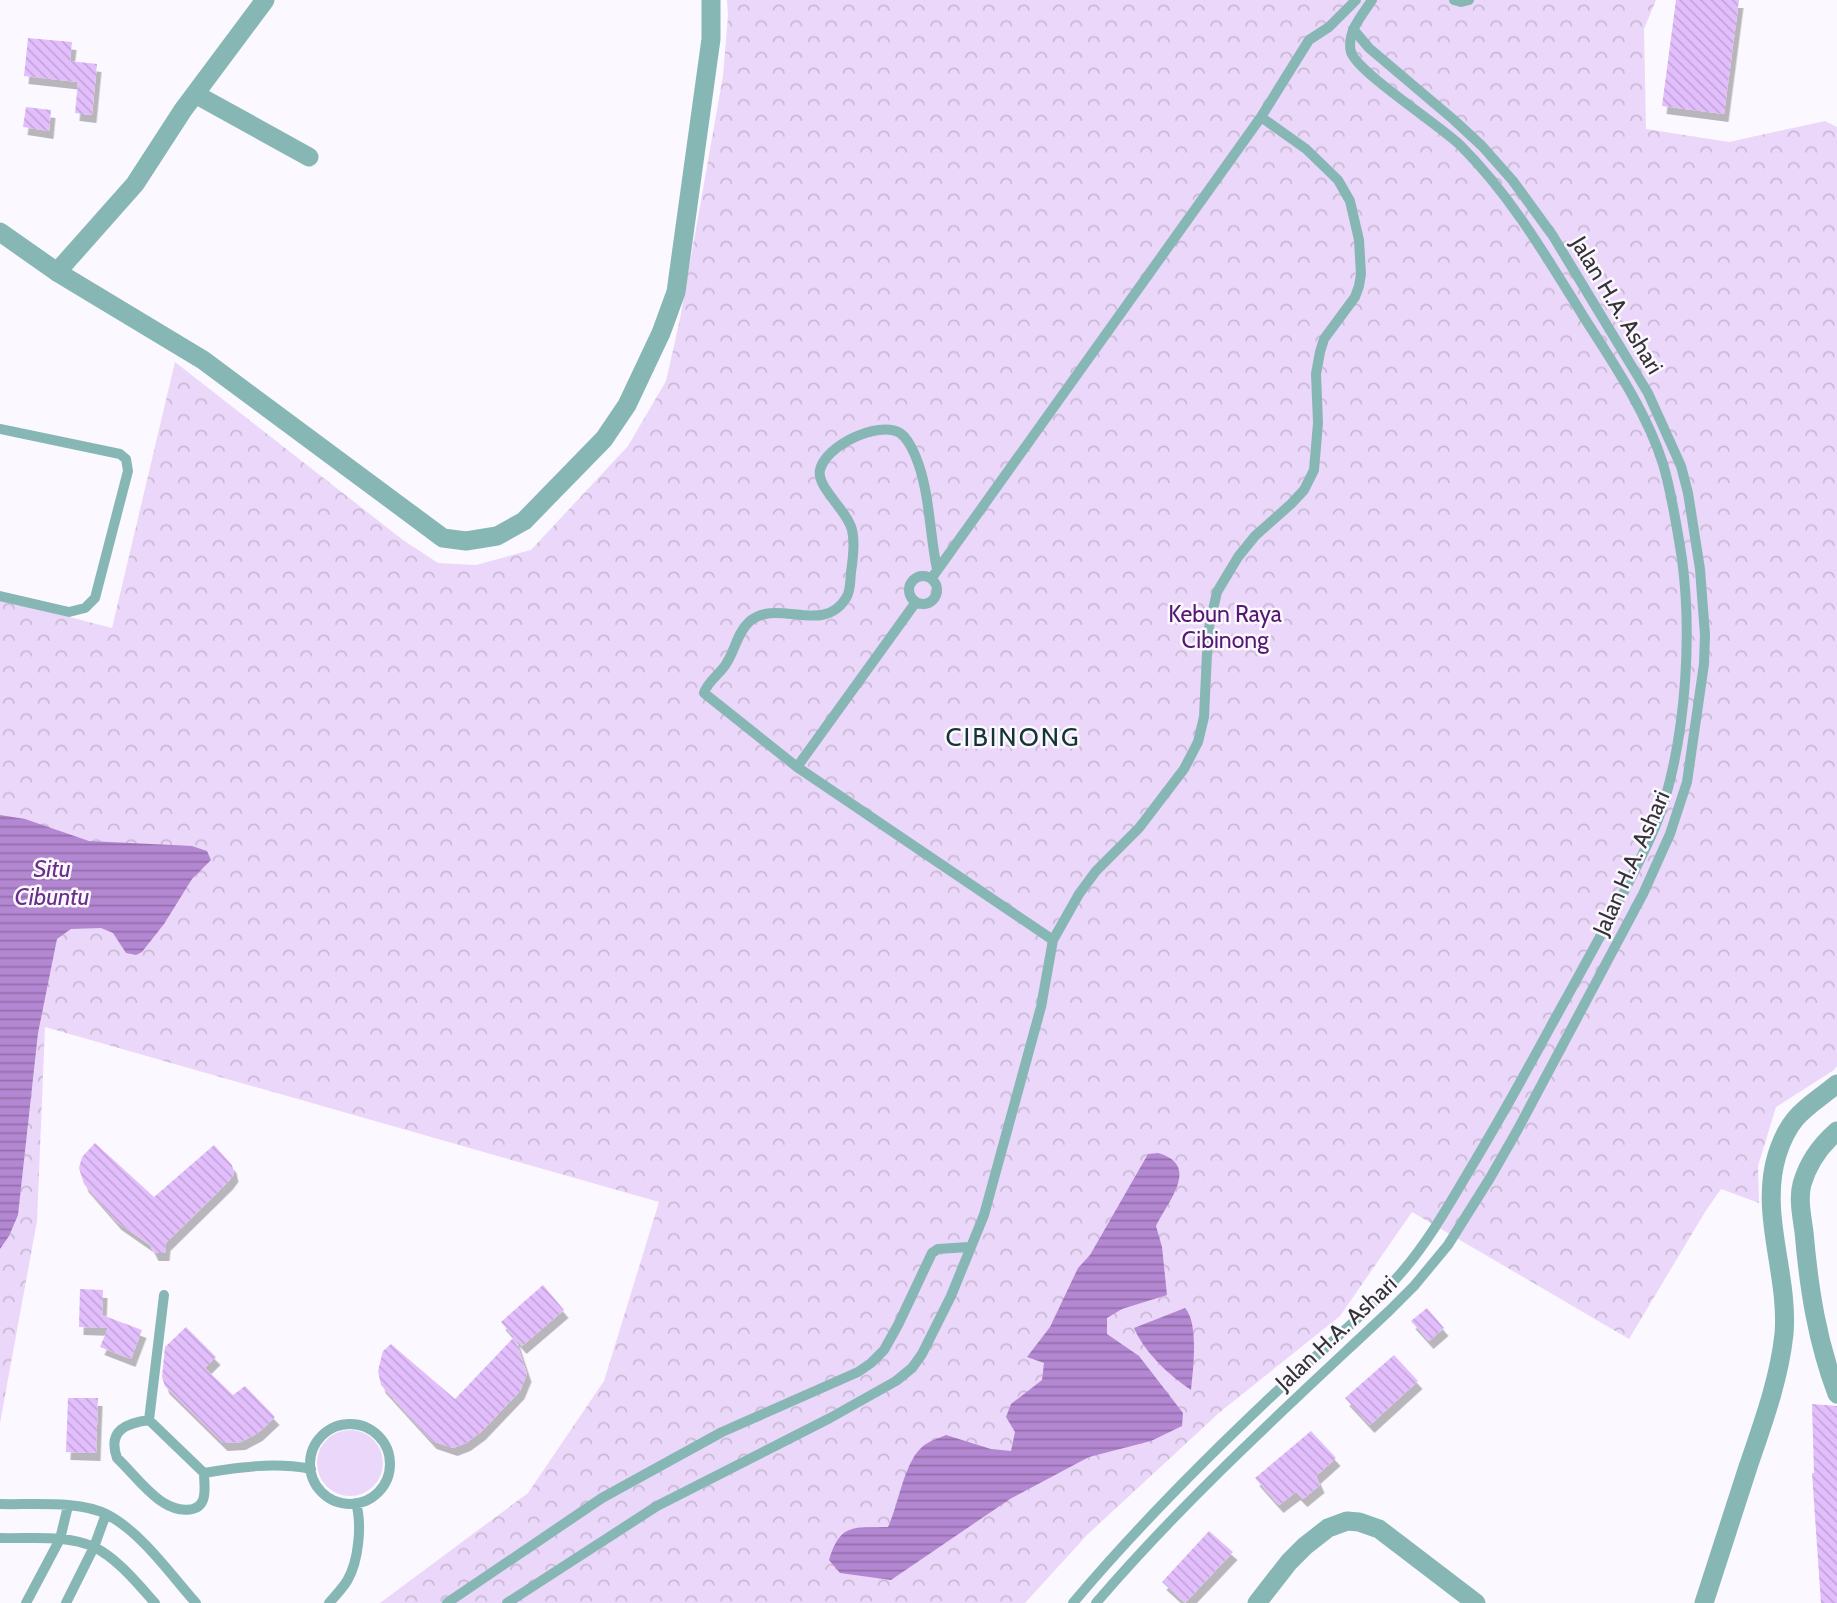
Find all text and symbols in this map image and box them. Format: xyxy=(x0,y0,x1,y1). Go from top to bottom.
street label: Jalan H.A. Ashari xyxy=(1564,230,1669,379)
park label: Kebun Raya Cibinong xyxy=(1168,600,1282,654)
district label: CIBINONG xyxy=(946,721,1080,753)
street label: Jalan H.A. Ashari xyxy=(1586,786,1675,941)
water label: Situ Cibuntu xyxy=(15,854,90,911)
street label: Jalan H.A. Ashari xyxy=(1269,1270,1402,1397)

